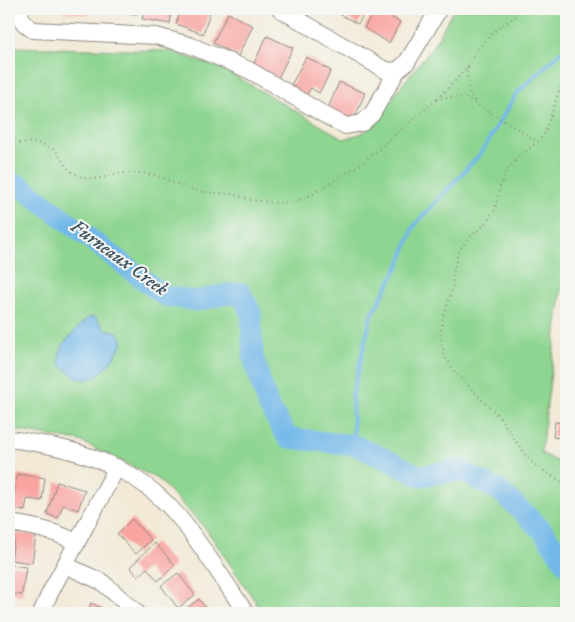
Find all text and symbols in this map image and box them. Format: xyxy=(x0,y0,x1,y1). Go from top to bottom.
water label: Furneaux Creek xyxy=(66,215,172,301)

